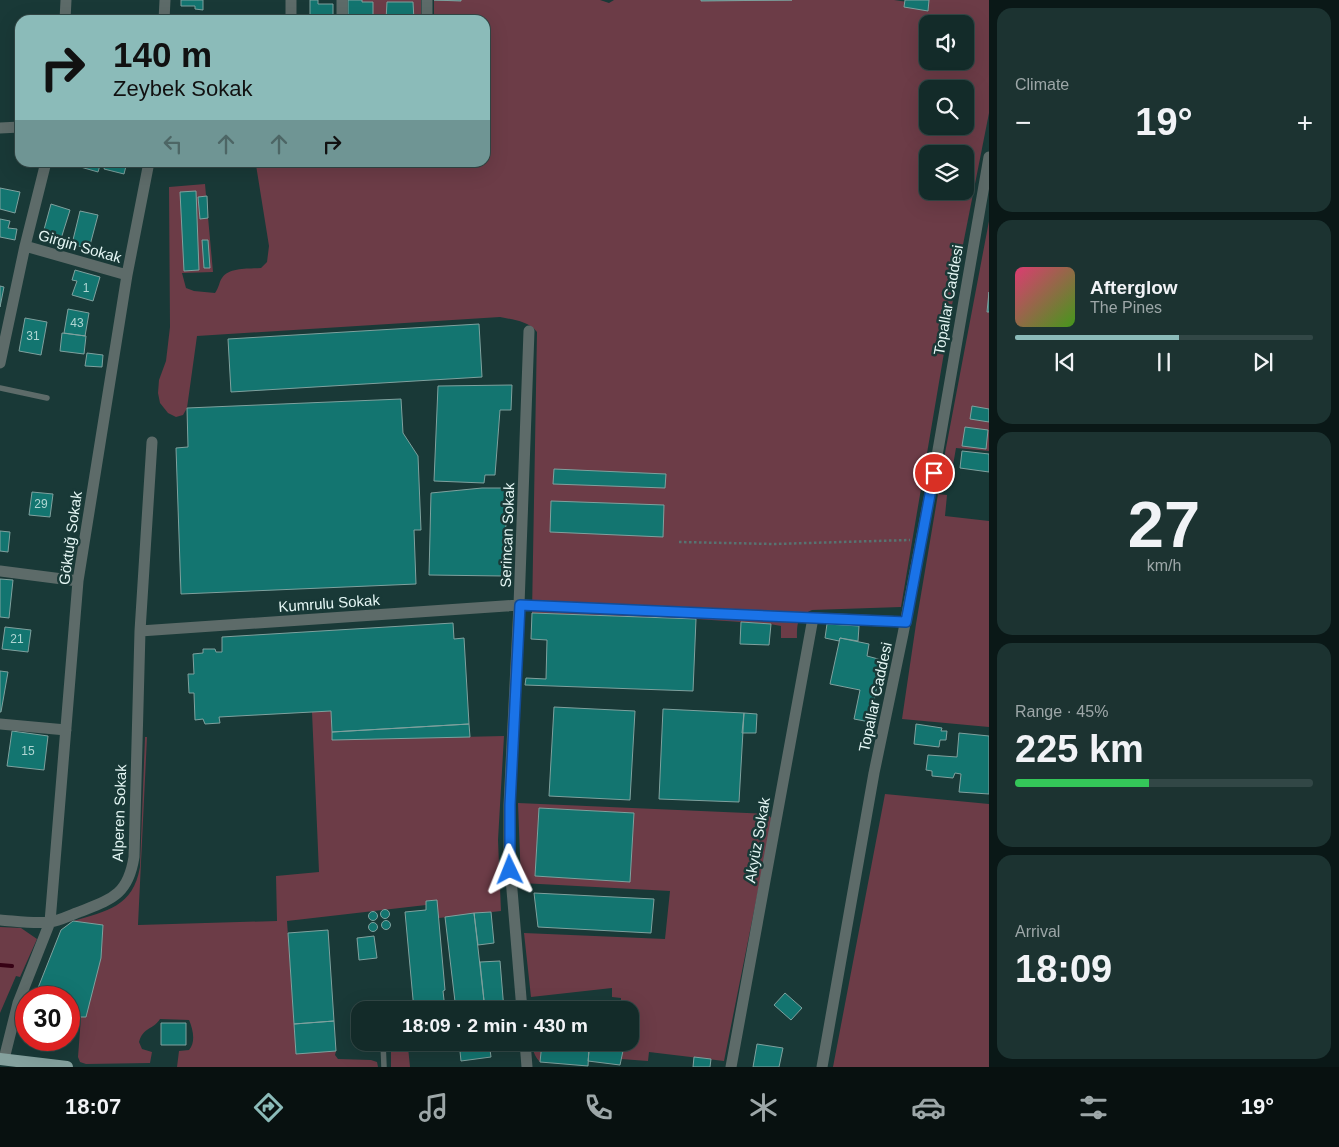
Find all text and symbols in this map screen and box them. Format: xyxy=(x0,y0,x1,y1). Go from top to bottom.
map controls xyxy=(919,15,974,200)
button: sound xyxy=(919,15,974,70)
icon: right xyxy=(30,35,95,100)
text: 140 m xyxy=(113,35,212,74)
text: Zeybek Sokak xyxy=(113,76,252,101)
text: Climate xyxy=(1015,76,1069,93)
button: search xyxy=(919,80,974,135)
text: 19° xyxy=(1135,101,1193,143)
text: − xyxy=(1015,107,1031,138)
text: + xyxy=(1297,107,1313,138)
icon: left xyxy=(159,130,187,158)
icon: ahead xyxy=(212,130,240,158)
icon: ahead xyxy=(265,130,293,158)
icon: right xyxy=(318,130,346,158)
button: layers xyxy=(919,145,974,200)
street label: Girgin Sokak xyxy=(36,226,124,266)
street label: Topallar Caddesi xyxy=(930,244,966,356)
text: Afterglow xyxy=(1090,277,1178,298)
house number: 1 xyxy=(83,281,90,295)
text: The Pines xyxy=(1090,299,1162,316)
house number: 43 xyxy=(70,316,84,330)
house number: 31 xyxy=(26,329,40,343)
icon: previous xyxy=(1051,348,1079,376)
icon: pause xyxy=(1150,348,1178,376)
icon: next xyxy=(1249,348,1277,376)
pin xyxy=(913,452,955,494)
icon: arrive xyxy=(920,459,948,487)
street label: Serincan Sokak xyxy=(497,482,517,588)
text: 27 xyxy=(1128,488,1200,561)
street label: Göktuğ Sokak xyxy=(55,490,85,586)
house number: 29 xyxy=(34,497,48,511)
text: km/h xyxy=(1147,557,1181,574)
street label: Kumrulu Sokak xyxy=(278,591,381,615)
house number: 21 xyxy=(10,632,24,646)
street label: Topallar Caddesi xyxy=(855,641,895,753)
text: Range · 45% xyxy=(1015,703,1108,720)
text: 225 km xyxy=(1015,728,1144,770)
house number: 15 xyxy=(21,744,35,758)
street label: Alperen Sokak xyxy=(109,763,129,862)
street label: Akyüz Sokak xyxy=(741,795,773,884)
position arrow xyxy=(483,843,535,895)
text: Arrival xyxy=(1015,923,1060,940)
text: 18:09 xyxy=(1015,948,1112,990)
speed limit sign: 30 xyxy=(15,986,80,1051)
text: 18:09 · 2 min · 430 m xyxy=(402,1015,588,1036)
icon: directions xyxy=(251,1090,286,1125)
icon: music xyxy=(416,1090,451,1125)
icon: phone xyxy=(581,1090,616,1125)
icon: climate xyxy=(746,1090,781,1125)
icon: car xyxy=(911,1090,946,1125)
icon: filters xyxy=(1076,1090,1111,1125)
text: 18:07 xyxy=(65,1094,121,1119)
text: 19° xyxy=(1241,1094,1274,1119)

